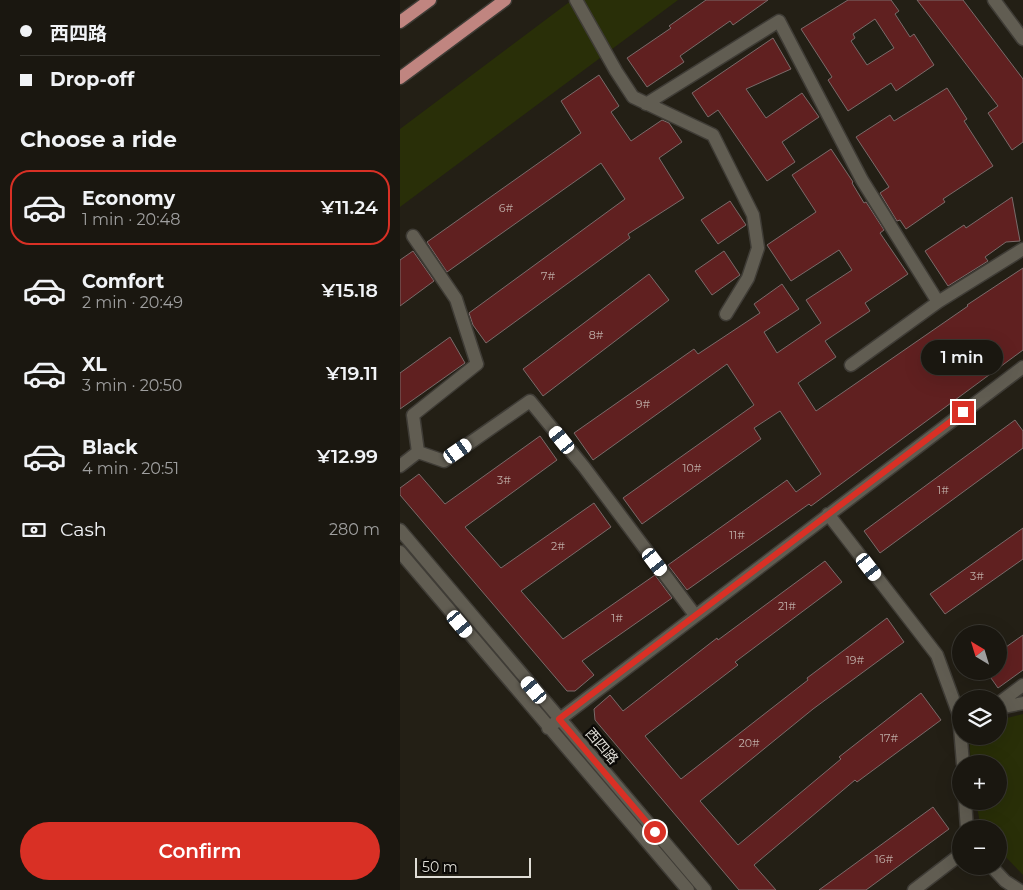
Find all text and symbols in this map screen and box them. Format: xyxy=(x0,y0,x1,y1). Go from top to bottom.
text: 西四路 xyxy=(50,22,107,45)
text: Drop-off xyxy=(50,68,134,91)
text: Choose a ride xyxy=(20,126,177,153)
icon: car xyxy=(22,185,67,230)
text: Economy xyxy=(82,187,175,210)
text: ¥11.24 xyxy=(321,196,378,219)
house number: 6# xyxy=(499,201,514,215)
text: 1 min · 20:48 xyxy=(82,210,180,229)
icon: car xyxy=(22,268,67,313)
house number: 7# xyxy=(541,269,555,283)
text: Comfort xyxy=(82,270,164,293)
text: ¥15.18 xyxy=(321,279,378,302)
text: 2 min · 20:49 xyxy=(82,293,183,312)
house number: 8# xyxy=(589,328,604,342)
callout: 1 min xyxy=(922,340,1004,374)
text: 1 min xyxy=(941,348,983,367)
icon: car xyxy=(22,351,67,396)
text: XL xyxy=(82,353,107,376)
text: ¥19.11 xyxy=(326,362,378,385)
text: 3 min · 20:50 xyxy=(82,376,182,395)
house number: 9# xyxy=(636,397,651,411)
route end xyxy=(952,401,974,423)
car xyxy=(546,424,577,456)
icon: car xyxy=(22,434,67,479)
text: Black xyxy=(82,436,138,459)
car xyxy=(441,436,474,466)
text: ¥12.99 xyxy=(317,445,378,468)
text: 4 min · 20:51 xyxy=(82,459,179,478)
house number: 10# xyxy=(683,461,702,475)
house number: 3# xyxy=(497,473,511,487)
house number: 1# xyxy=(937,483,949,497)
icon: cash xyxy=(20,516,48,544)
text: Cash xyxy=(60,518,107,541)
text: 280 m xyxy=(329,520,380,539)
house number: 11# xyxy=(729,528,745,542)
house number: 2# xyxy=(551,539,565,553)
car xyxy=(639,546,670,578)
car xyxy=(853,551,884,583)
house number: 3# xyxy=(970,569,984,583)
house number: 21# xyxy=(778,599,796,613)
car xyxy=(444,608,475,640)
house number: 1# xyxy=(611,611,623,625)
north arrow xyxy=(952,625,1008,680)
map controls xyxy=(952,625,1007,875)
house number: 19# xyxy=(846,653,865,667)
car xyxy=(518,674,549,706)
button: layers xyxy=(952,690,1007,745)
street label: 西四路 xyxy=(582,724,622,768)
house number: 17# xyxy=(880,731,898,745)
house number: 20# xyxy=(738,736,760,750)
button: + xyxy=(952,755,1007,810)
button: − xyxy=(952,820,1007,875)
route start xyxy=(644,821,666,843)
button: Confirm xyxy=(20,822,380,880)
house number: 16# xyxy=(875,852,894,866)
scale bar xyxy=(415,855,531,878)
text: 50 m xyxy=(422,858,458,876)

